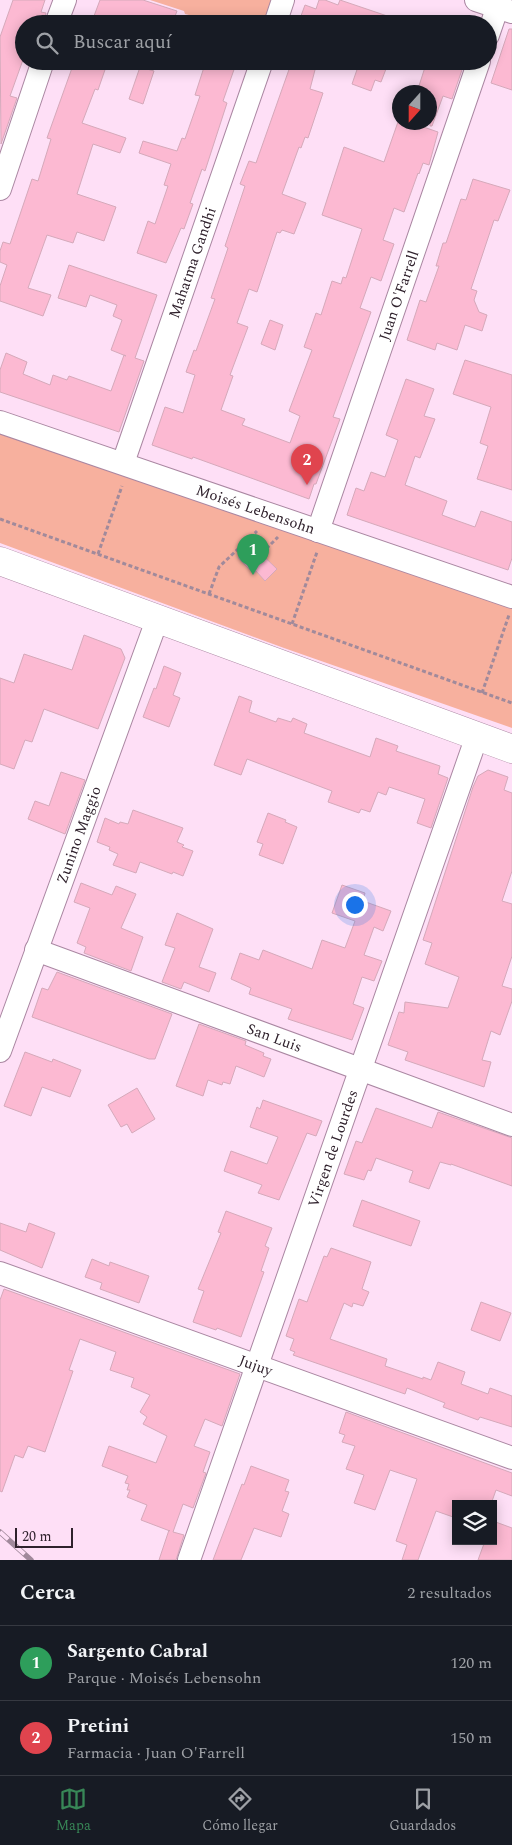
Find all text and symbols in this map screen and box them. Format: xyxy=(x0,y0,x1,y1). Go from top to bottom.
search box xyxy=(15,15,497,70)
text: Buscar aquí xyxy=(73,28,172,57)
icon: search xyxy=(33,29,61,57)
north arrow xyxy=(392,85,437,130)
street label: Mahatma Gandhi xyxy=(162,204,222,321)
street label: Juan O'Farrell xyxy=(373,247,425,344)
pin: 2 xyxy=(291,444,323,485)
street label: Moisés Lebensohn xyxy=(193,478,318,540)
pin: 1 xyxy=(237,534,269,575)
street label: Zunino Maggio xyxy=(50,783,107,887)
your location xyxy=(342,892,368,918)
street label: San Luis xyxy=(244,1017,305,1058)
street label: Virgen de Lourdes xyxy=(302,1086,364,1210)
street label: Jujuy xyxy=(236,1349,277,1382)
map controls xyxy=(452,1500,497,1545)
button: layers xyxy=(452,1500,497,1545)
scale bar xyxy=(15,1525,72,1548)
text: 20 m xyxy=(22,1526,52,1547)
text: Cerca xyxy=(20,1577,75,1609)
text: 2 resultados xyxy=(407,1581,492,1605)
text: Sargento Cabral xyxy=(67,1637,208,1666)
text: 1 xyxy=(32,1651,40,1675)
text: 120 m xyxy=(450,1651,492,1675)
text: Parque · Moisés Lebensohn xyxy=(67,1666,261,1690)
text: Pretini xyxy=(67,1712,129,1741)
text: 2 xyxy=(32,1726,40,1750)
text: 150 m xyxy=(450,1726,492,1750)
text: Farmacia · Juan O'Farrell xyxy=(67,1741,245,1765)
tab: Mapa xyxy=(56,1785,91,1836)
tab: Cómo llegar xyxy=(202,1785,278,1836)
tab: Guardados xyxy=(389,1785,456,1836)

